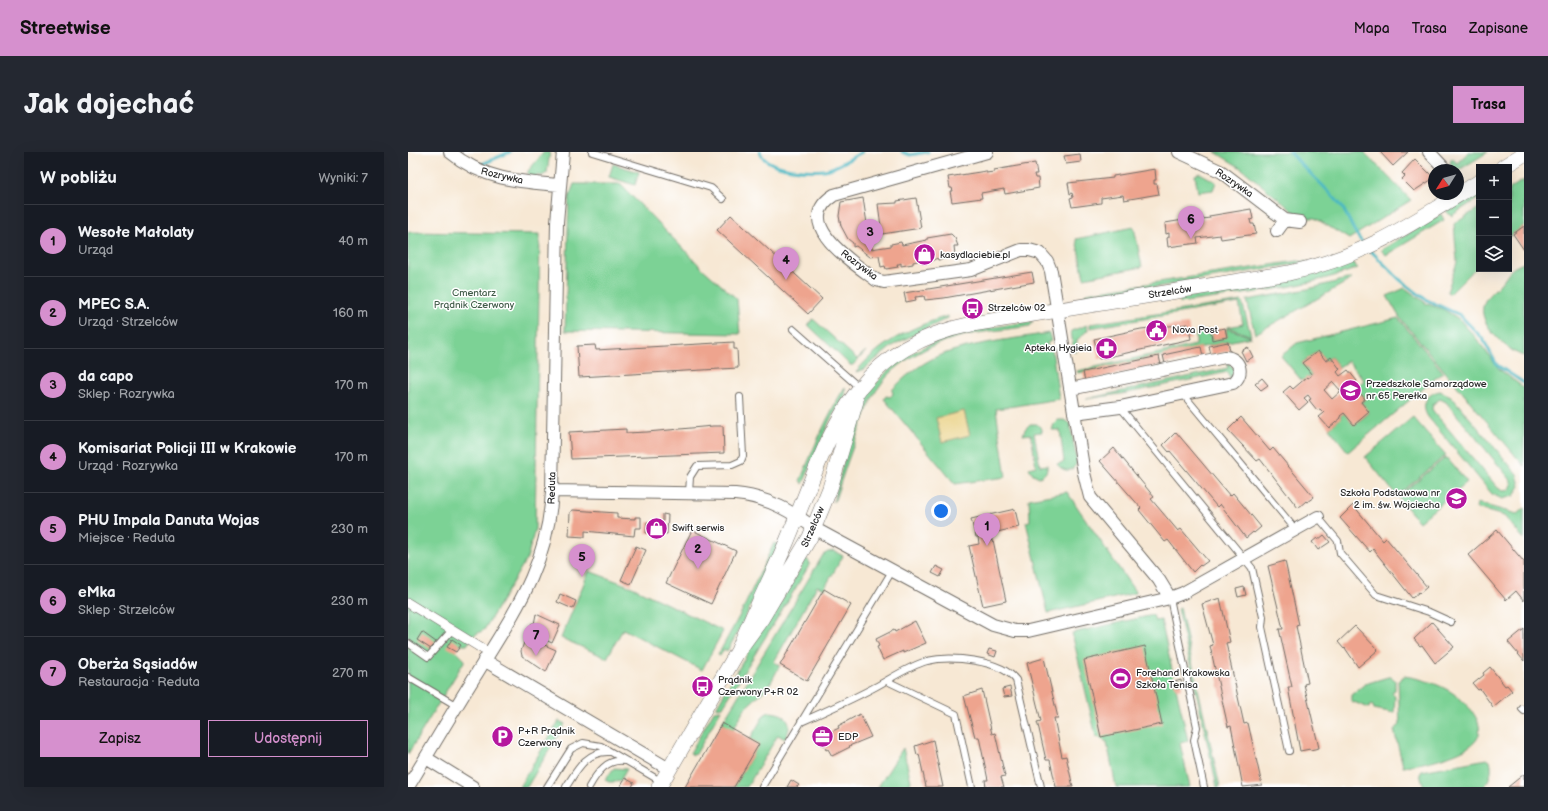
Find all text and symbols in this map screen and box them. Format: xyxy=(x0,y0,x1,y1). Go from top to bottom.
text: Streetwise xyxy=(20,17,111,40)
text: Mapa xyxy=(1354,20,1390,37)
text: Trasa xyxy=(1412,20,1447,37)
text: Zapisane xyxy=(1469,20,1528,37)
button: Trasa xyxy=(1453,86,1524,123)
text: Jak dojechać xyxy=(24,88,194,121)
north arrow xyxy=(1428,164,1464,200)
map controls xyxy=(1476,164,1512,272)
button: + xyxy=(1476,164,1512,200)
street label: Rozrywka xyxy=(480,165,525,187)
street label: Rozrywka xyxy=(1213,166,1256,200)
text: W pobliżu xyxy=(40,168,117,188)
text: Wyniki: 7 xyxy=(318,170,368,186)
button: − xyxy=(1476,200,1512,236)
pin: 6 xyxy=(1178,206,1204,239)
pin: 3 xyxy=(857,219,883,252)
text: Wesołe Małolaty xyxy=(78,223,194,242)
text: 1 xyxy=(50,233,56,249)
text: 40 m xyxy=(338,233,368,249)
button: layers xyxy=(1476,236,1512,272)
text: Urząd xyxy=(78,242,113,258)
shop icon: kasydlaciebie.pl xyxy=(911,242,937,268)
pin: 4 xyxy=(773,247,799,280)
street label: Rozrywka xyxy=(838,247,880,283)
place label: kasydlaciebie.pl xyxy=(940,249,1010,261)
street label: Strzelców xyxy=(1148,283,1193,301)
park label: Cmentarz Prądnik Czerwony xyxy=(434,287,515,311)
text: MPEC S.A. xyxy=(78,295,150,314)
bus stop icon: Strzelców 02 xyxy=(959,295,985,321)
place label: Strzelców 02 xyxy=(988,302,1046,314)
text: 2 xyxy=(49,305,57,321)
text: 160 m xyxy=(333,305,368,321)
text: Urząd · Strzelców xyxy=(78,314,178,330)
public building icon: Nova Post xyxy=(1143,317,1169,343)
place label: Nova Post xyxy=(1172,324,1218,336)
pharmacy icon: Apteka Hygieia xyxy=(1094,335,1120,361)
place label: Apteka Hygieia xyxy=(1025,342,1092,354)
text: da capo xyxy=(78,367,133,386)
text: 3 xyxy=(49,377,57,393)
text: 170 m xyxy=(335,377,368,393)
school or university icon: Przedszkole Samorządowe nr 65 Perełka xyxy=(1337,377,1363,403)
place label: Przedszkole Samorządowe nr 65 Perełka xyxy=(1366,378,1487,402)
text: Sklep · Rozrywka xyxy=(78,386,175,402)
text: Komisariat Policji III w Krakowie xyxy=(78,439,297,458)
text: 4 xyxy=(49,449,57,465)
text: 170 m xyxy=(335,449,368,465)
text: Urząd · Rozrywka xyxy=(78,458,178,474)
street label: Reduta xyxy=(545,471,559,505)
school or university icon: Szkoła Podstawowa nr 2 im. św. Wojciecha xyxy=(1443,486,1469,512)
place label: Szkoła Podstawowa nr 2 im. św. Wojciecha xyxy=(1340,487,1440,511)
your location xyxy=(931,501,951,521)
street label: Strzelców xyxy=(799,505,827,549)
text: PHU Impala Danuta Wojas xyxy=(78,511,259,530)
pin: 1 xyxy=(974,513,1000,546)
shop icon: Swift serwis xyxy=(644,515,670,541)
text: 5 xyxy=(49,521,57,537)
text: 230 m xyxy=(331,521,368,537)
place label: Swift serwis xyxy=(672,522,724,534)
text: Miejsce · Reduta xyxy=(78,530,175,546)
pin: 2 xyxy=(685,536,711,569)
pin: 5 xyxy=(569,544,595,577)
text: eMka xyxy=(78,583,116,602)
text: 6 xyxy=(49,593,57,609)
text: 230 m xyxy=(331,593,368,609)
text: Sklep · Strzelców xyxy=(78,602,175,618)
pin: 7 xyxy=(523,623,549,656)
text: Oberża Sąsiadów xyxy=(78,655,197,674)
text: 7 xyxy=(49,665,57,681)
text: 270 m xyxy=(332,665,368,681)
sports icon: Forehand Krakowska Szkoła Tenisa xyxy=(1107,666,1133,692)
place label: Forehand Krakowska Szkoła Tenisa xyxy=(1136,667,1230,691)
bus stop icon: Prądnik Czerwony P+R 02 xyxy=(690,673,716,699)
text: Restauracja · Reduta xyxy=(78,674,200,690)
place label: Prądnik Czerwony P+R 02 xyxy=(718,674,798,698)
button: Zapisz xyxy=(40,720,200,757)
button: Udostępnij xyxy=(208,720,368,757)
parking icon: P+R Prądnik Czerwony xyxy=(490,724,516,750)
office icon: EDP xyxy=(809,724,835,750)
place label: P+R Prądnik Czerwony xyxy=(518,725,575,749)
place label: EDP xyxy=(838,731,859,743)

